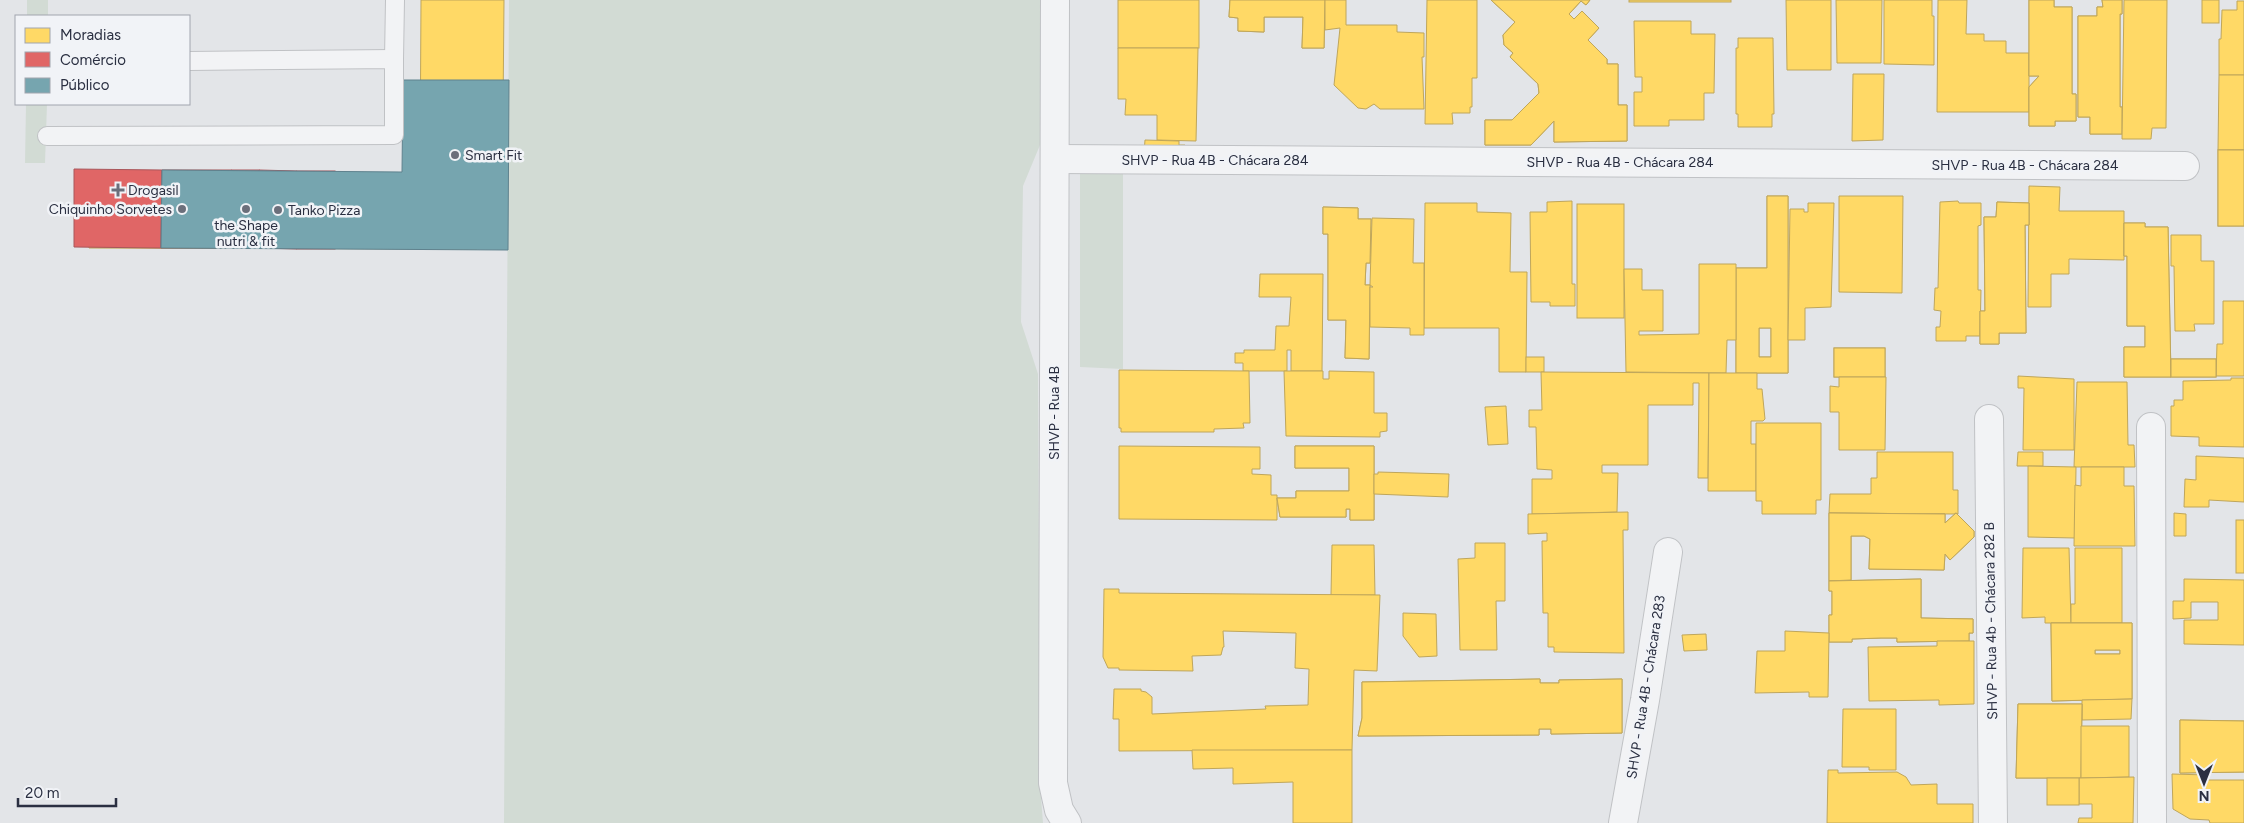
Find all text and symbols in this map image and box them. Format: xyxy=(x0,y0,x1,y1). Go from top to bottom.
legend xyxy=(15,15,190,105)
text: Moradias xyxy=(60,26,121,44)
text: Comércio xyxy=(60,51,126,69)
text: Público xyxy=(60,76,110,94)
place label: Smart Fit xyxy=(465,147,522,164)
marker: Smart Fit xyxy=(449,149,461,161)
street label: SHVP - Rua 4B - Chácara 284 xyxy=(1121,152,1309,169)
street label: SHVP - Rua 4B - Chácara 284 xyxy=(1526,154,1714,171)
street label: SHVP - Rua 4B - Chácara 284 xyxy=(1931,157,2119,174)
place label: Drogasil xyxy=(128,182,179,199)
marker: Drogasil xyxy=(112,184,124,196)
place label: Chiquinho Sorvetes xyxy=(49,201,172,218)
place label: Tanko Pizza xyxy=(288,202,360,219)
marker: Chiquinho Sorvetes xyxy=(176,203,188,215)
marker: the Shape nutri & fit xyxy=(240,203,252,215)
marker: Tanko Pizza xyxy=(272,204,284,216)
place label: the Shape nutri & fit xyxy=(214,217,278,250)
street label: SHVP - Rua 4B xyxy=(1046,366,1063,460)
street label: SHVP - Rua 4b - Chácara 282 B xyxy=(1981,522,2001,720)
street label: SHVP - Rua 4B - Chácara 283 xyxy=(1623,594,1669,780)
north arrow xyxy=(2179,758,2229,808)
scale bar xyxy=(18,776,115,808)
text: 20 m xyxy=(25,784,59,802)
text: N xyxy=(2199,787,2209,804)

